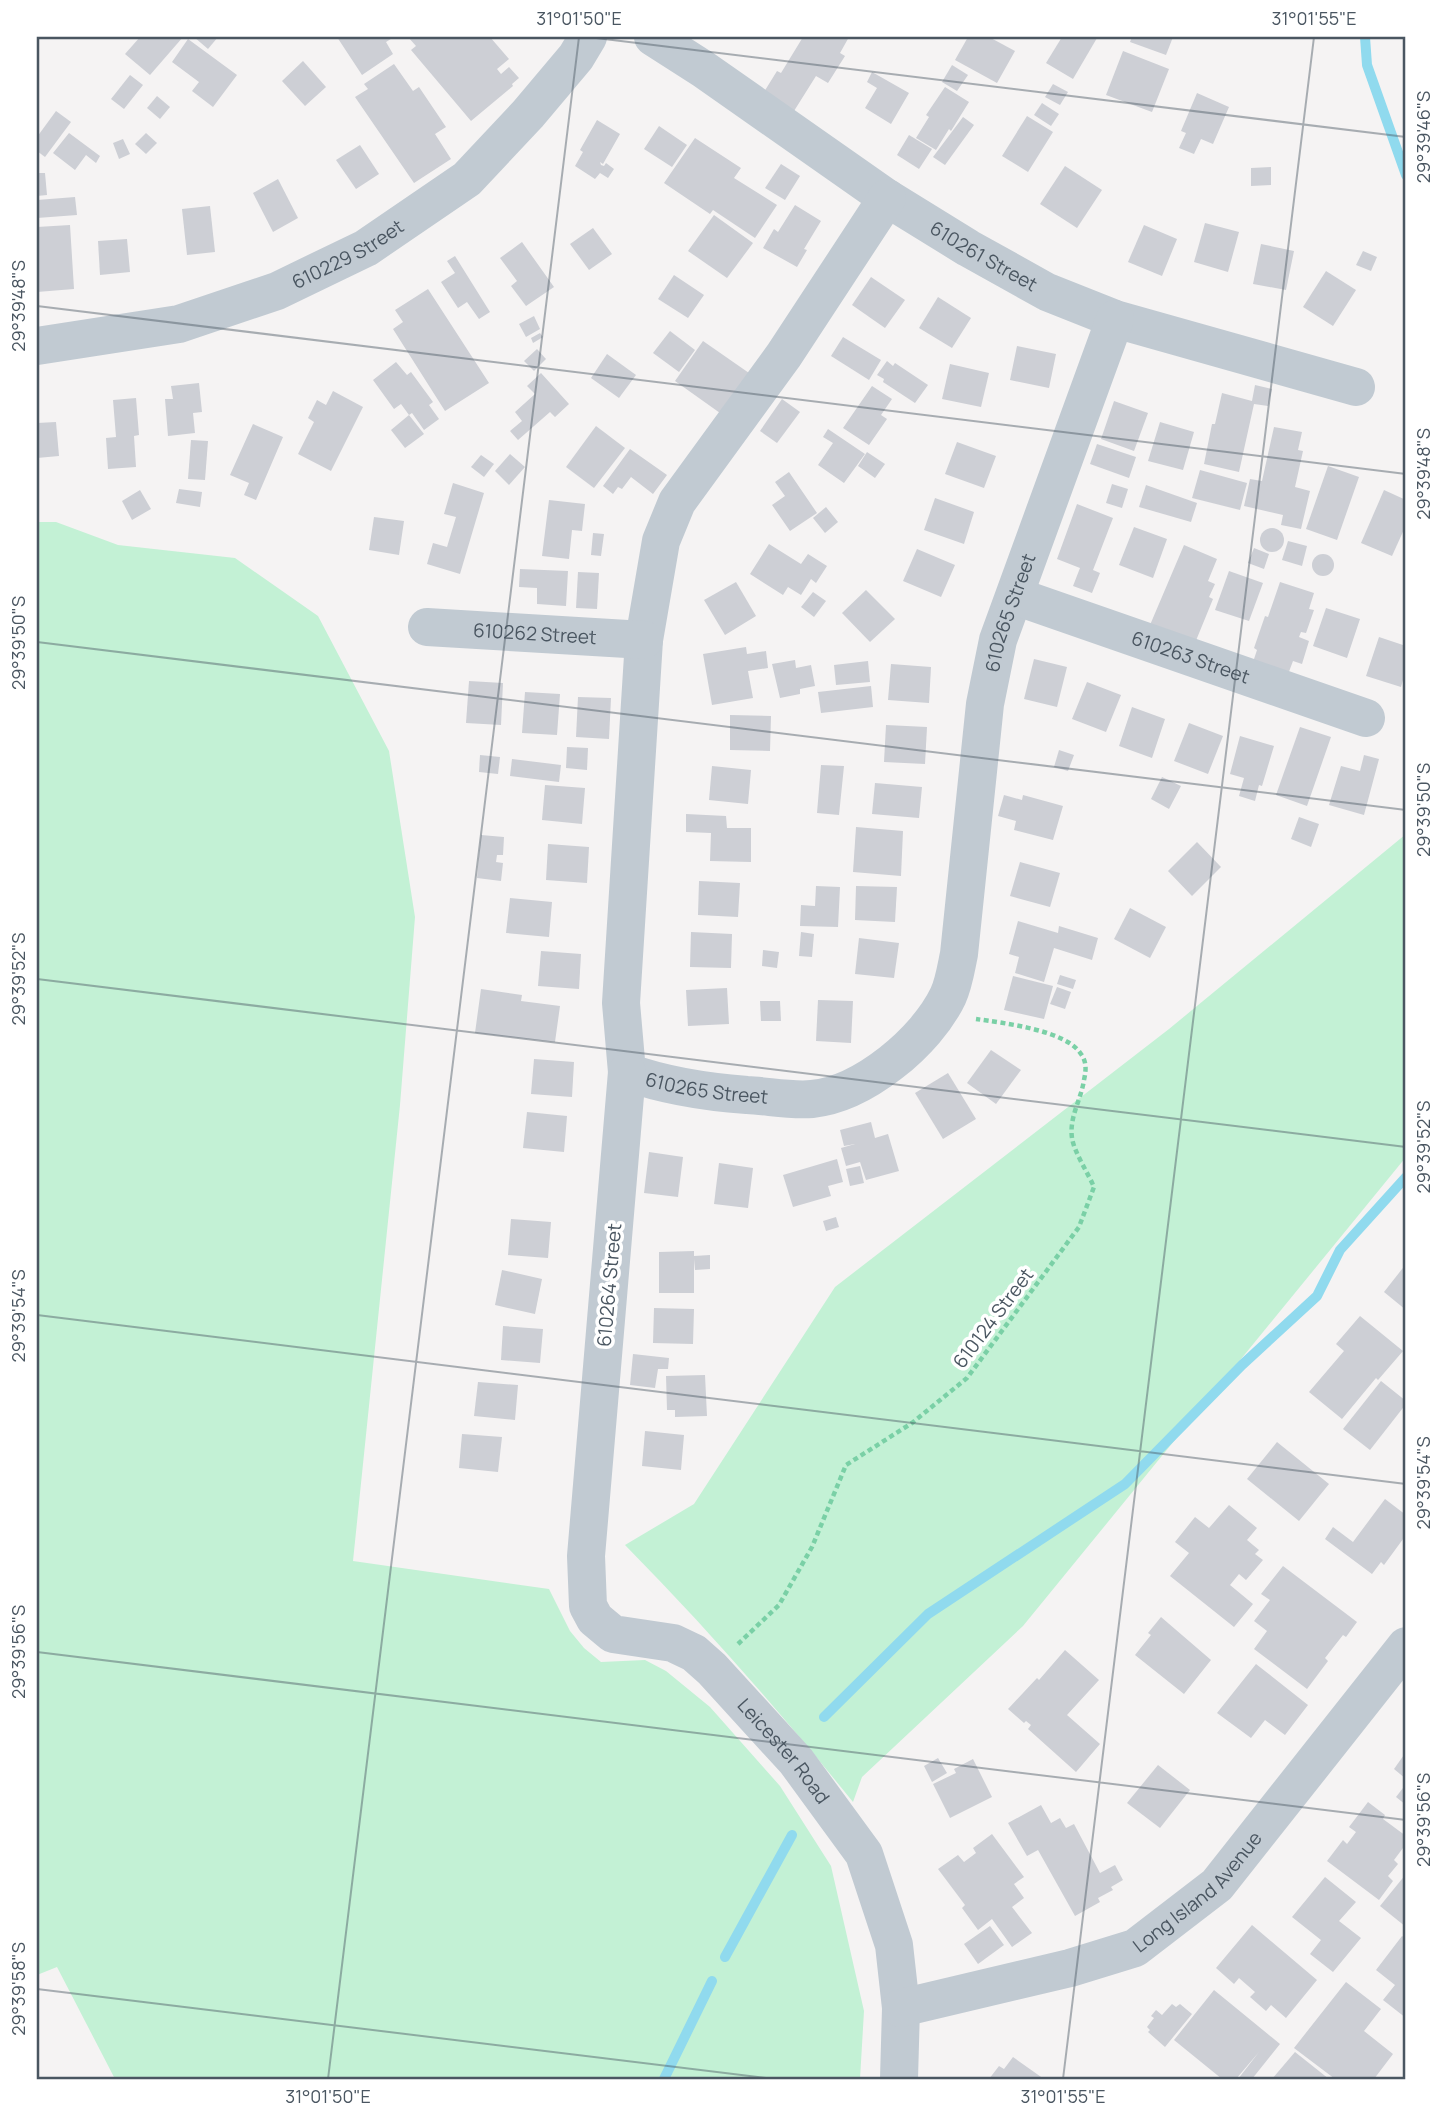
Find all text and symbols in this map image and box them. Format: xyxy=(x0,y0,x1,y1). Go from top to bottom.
text: 31°01'50"E xyxy=(536,6,622,30)
text: 31°01'55"E xyxy=(1271,6,1357,30)
text: 29°39'46"S xyxy=(1411,91,1435,183)
street label: 610229 Street xyxy=(288,213,409,295)
street label: 610261 Street xyxy=(925,215,1042,297)
text: 29°39'48"S xyxy=(6,260,30,352)
text: 29°39'48"S xyxy=(1411,428,1435,520)
street label: 610265 Street xyxy=(979,550,1042,674)
text: 29°39'50"S xyxy=(6,596,30,690)
street label: 610262 Street xyxy=(472,617,597,650)
street label: 610263 Street xyxy=(1128,625,1253,690)
text: 29°39'50"S xyxy=(1411,763,1435,857)
text: 29°39'52"S xyxy=(6,933,30,1025)
street label: 610265 Street xyxy=(642,1066,769,1110)
text: 29°39'52"S xyxy=(1411,1101,1435,1193)
street label: 610264 Street xyxy=(591,1222,627,1348)
street label: 610124 Street xyxy=(947,1263,1039,1373)
text: 29°39'54"S xyxy=(6,1269,30,1363)
text: 29°39'54"S xyxy=(1411,1436,1435,1530)
text: 29°39'56"S xyxy=(6,1605,30,1699)
street label: Leicester Road xyxy=(732,1692,836,1809)
text: 29°39'56"S xyxy=(1411,1773,1435,1867)
street label: Long Island Avenue xyxy=(1127,1826,1268,1958)
text: 29°39'58"S xyxy=(6,1942,30,2036)
text: 31°01'50"E xyxy=(285,2084,371,2108)
text: 31°01'55"E xyxy=(1020,2084,1106,2108)

